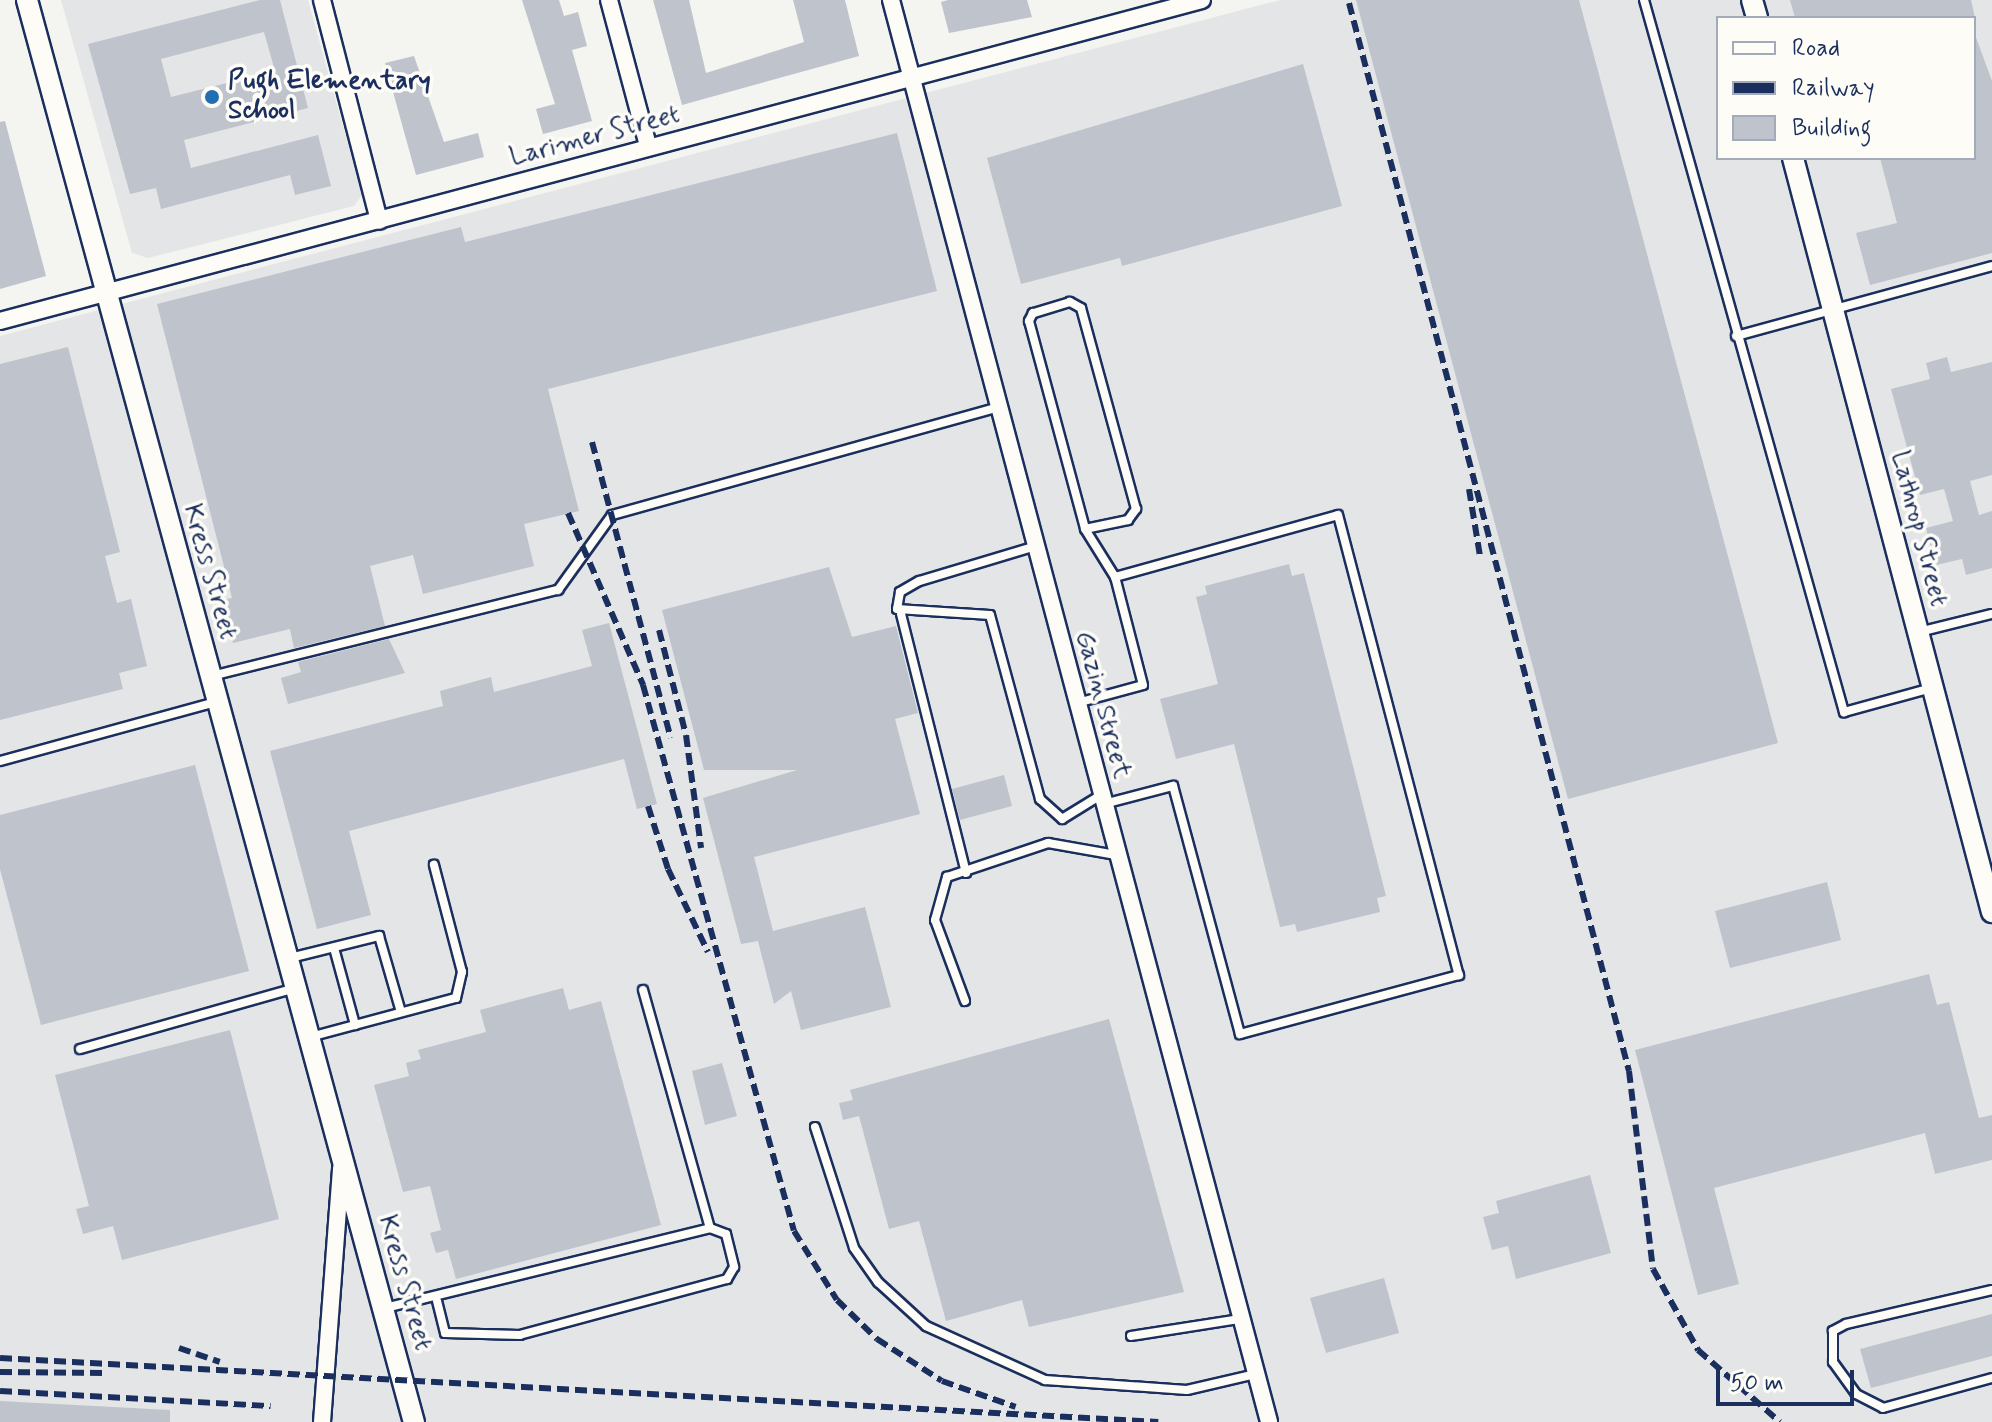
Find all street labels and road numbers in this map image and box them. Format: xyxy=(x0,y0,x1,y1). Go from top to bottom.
street label: Larimer Street xyxy=(504,99,686,175)
street label: Lathrop Street xyxy=(1882,446,1954,612)
street label: Kress Street xyxy=(174,499,244,645)
street label: Gazin Street xyxy=(1067,628,1137,782)
street label: Kress Street xyxy=(369,1210,439,1356)

